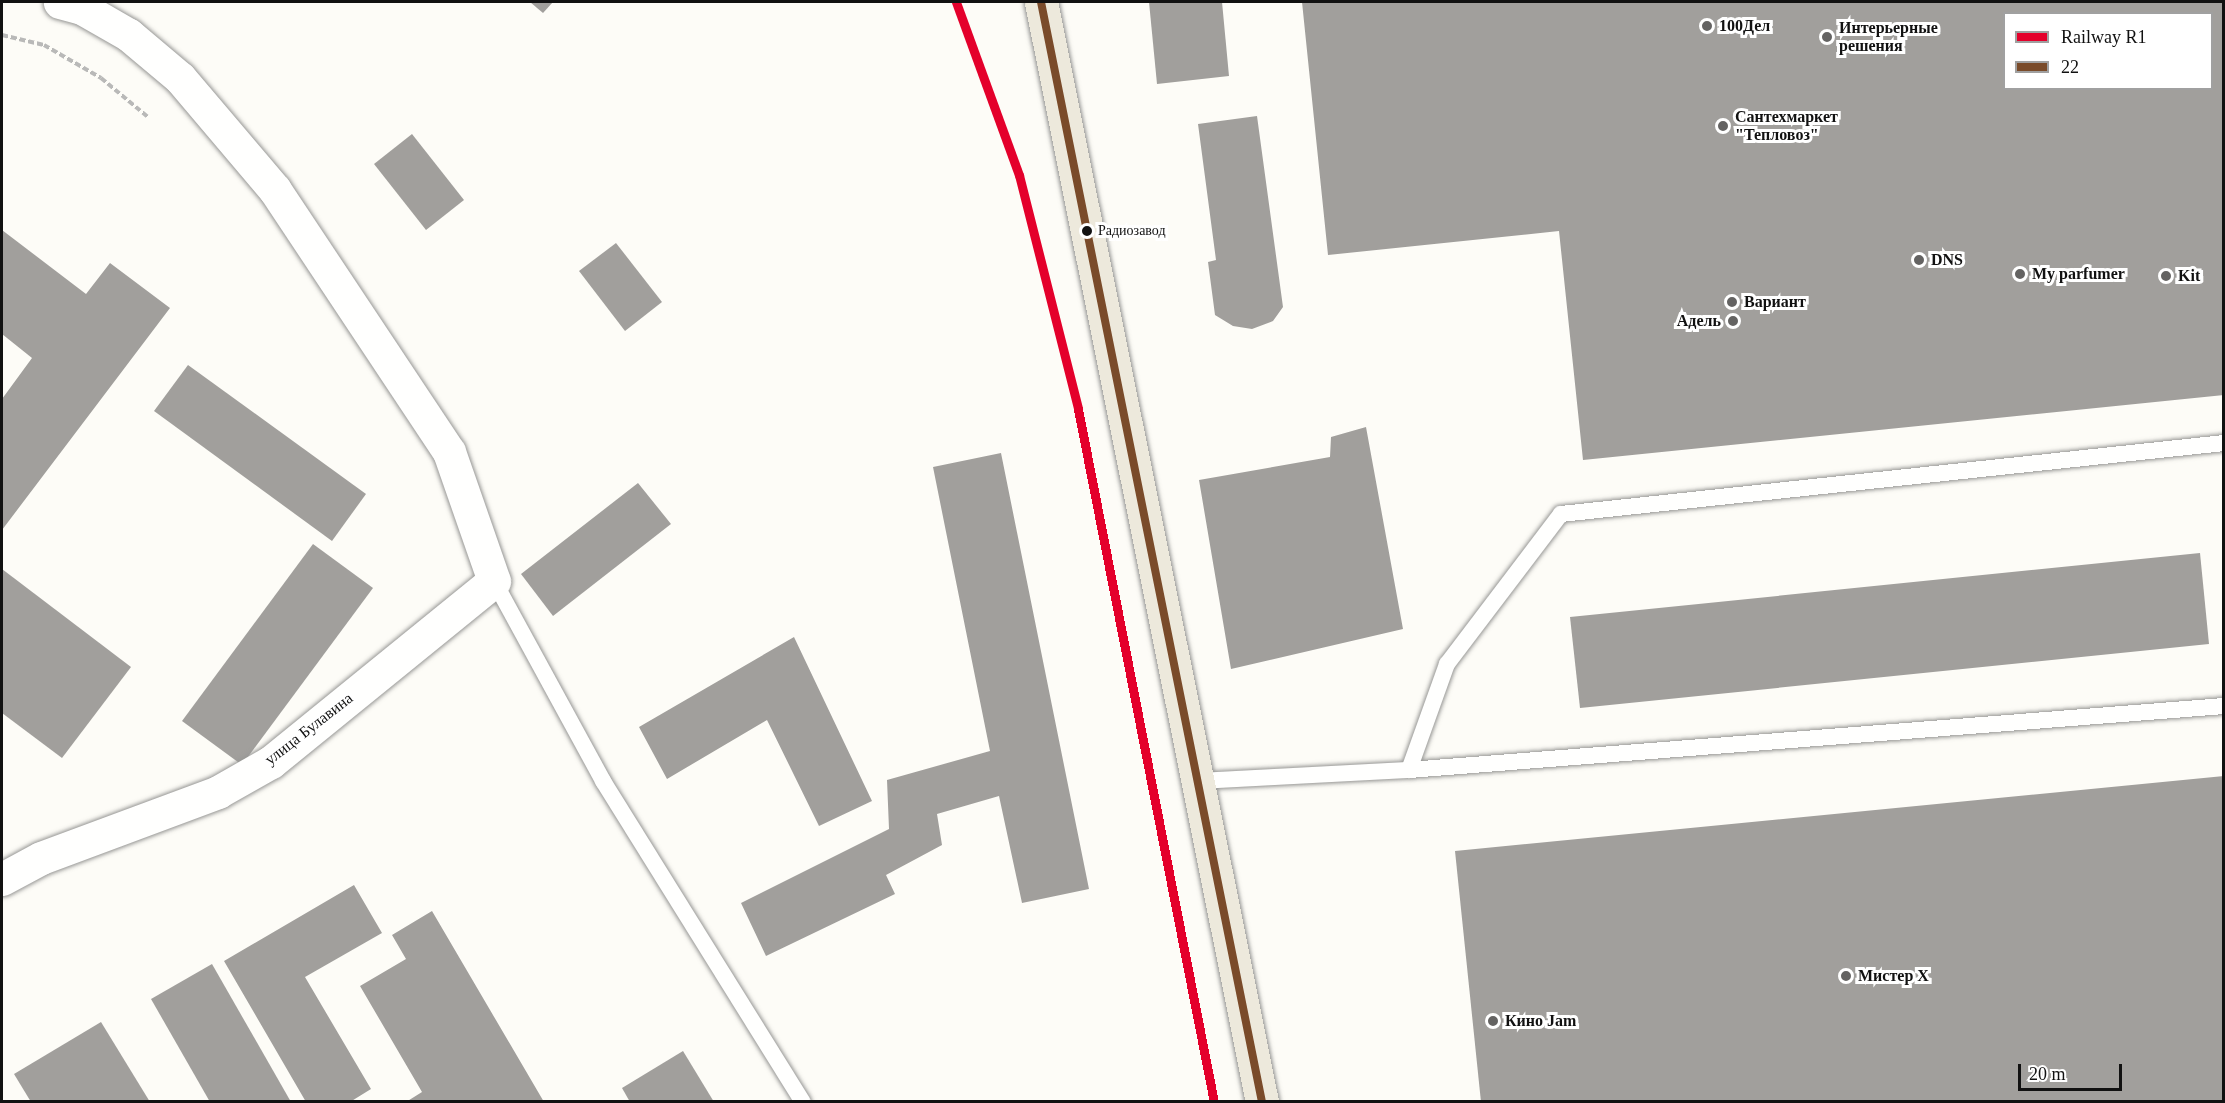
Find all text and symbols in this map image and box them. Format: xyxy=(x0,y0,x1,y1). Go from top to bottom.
legend xyxy=(2003,12,2213,90)
place label: 100Дел xyxy=(1719,16,1770,36)
place label: Интерьерные решения xyxy=(1839,18,1938,56)
marker: 100Дел xyxy=(1700,19,1714,33)
text: Railway R1 xyxy=(2061,27,2147,47)
marker: Интерьерные решения xyxy=(1820,30,1834,44)
text: 22 xyxy=(2061,57,2079,77)
place label: Сантехмаркет "Тепловоз" xyxy=(1735,107,1838,145)
marker: Сантехмаркет "Тепловоз" xyxy=(1716,119,1730,133)
place label: Радиозавод xyxy=(1098,223,1166,239)
marker: Радиозавод xyxy=(1081,225,1093,237)
place label: DNS xyxy=(1931,250,1963,270)
marker: DNS xyxy=(1912,253,1926,267)
place label: My parfumer xyxy=(2032,264,2125,284)
place label: Kit xyxy=(2178,266,2200,286)
marker: My parfumer xyxy=(2013,267,2027,281)
marker: Kit xyxy=(2159,269,2173,283)
place label: Вариант xyxy=(1744,292,1806,312)
marker: Вариант xyxy=(1725,295,1739,309)
place label: Адель xyxy=(1677,311,1721,331)
marker: Адель xyxy=(1726,314,1740,328)
street label: улица Булавина xyxy=(261,689,357,769)
place label: Мистер Х xyxy=(1858,966,1929,986)
marker: Мистер Х xyxy=(1839,969,1853,983)
place label: Кино Jam xyxy=(1505,1011,1576,1031)
marker: Кино Jam xyxy=(1486,1014,1500,1028)
scale bar xyxy=(2021,1052,2124,1090)
text: 20 m xyxy=(2029,1064,2066,1084)

